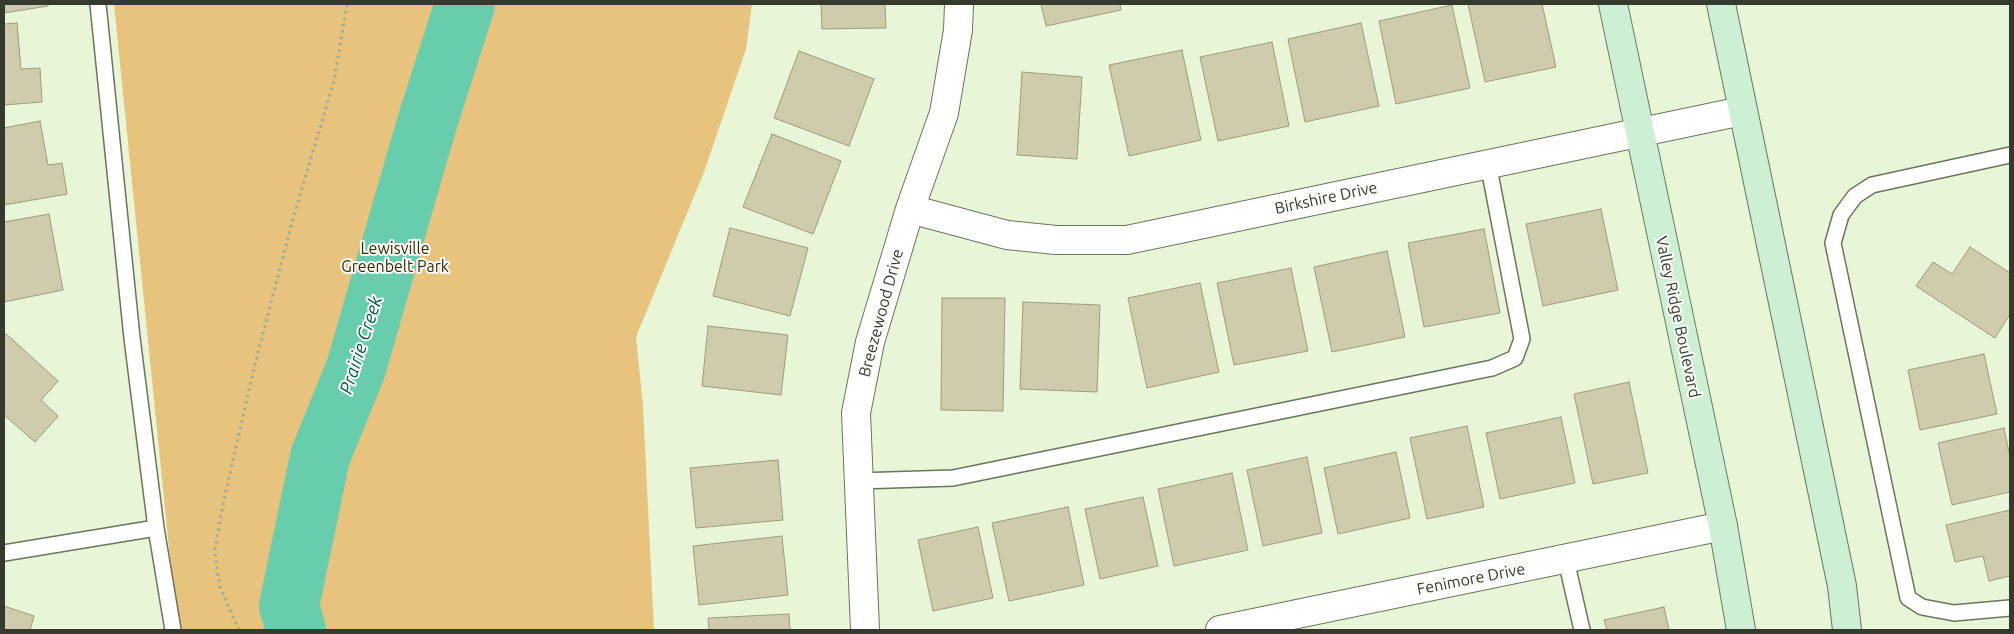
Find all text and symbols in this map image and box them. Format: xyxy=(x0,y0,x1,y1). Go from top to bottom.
street label: Birkshire Drive xyxy=(1273,178,1379,218)
street label: Valley Ridge Boulevard xyxy=(1651,234,1705,400)
park label: Lewisville Greenbelt Park xyxy=(341,239,449,277)
street label: Breezewood Drive xyxy=(855,247,907,379)
water label: Prairie Creek xyxy=(335,293,387,397)
street label: Fenimore Drive xyxy=(1415,559,1527,599)

